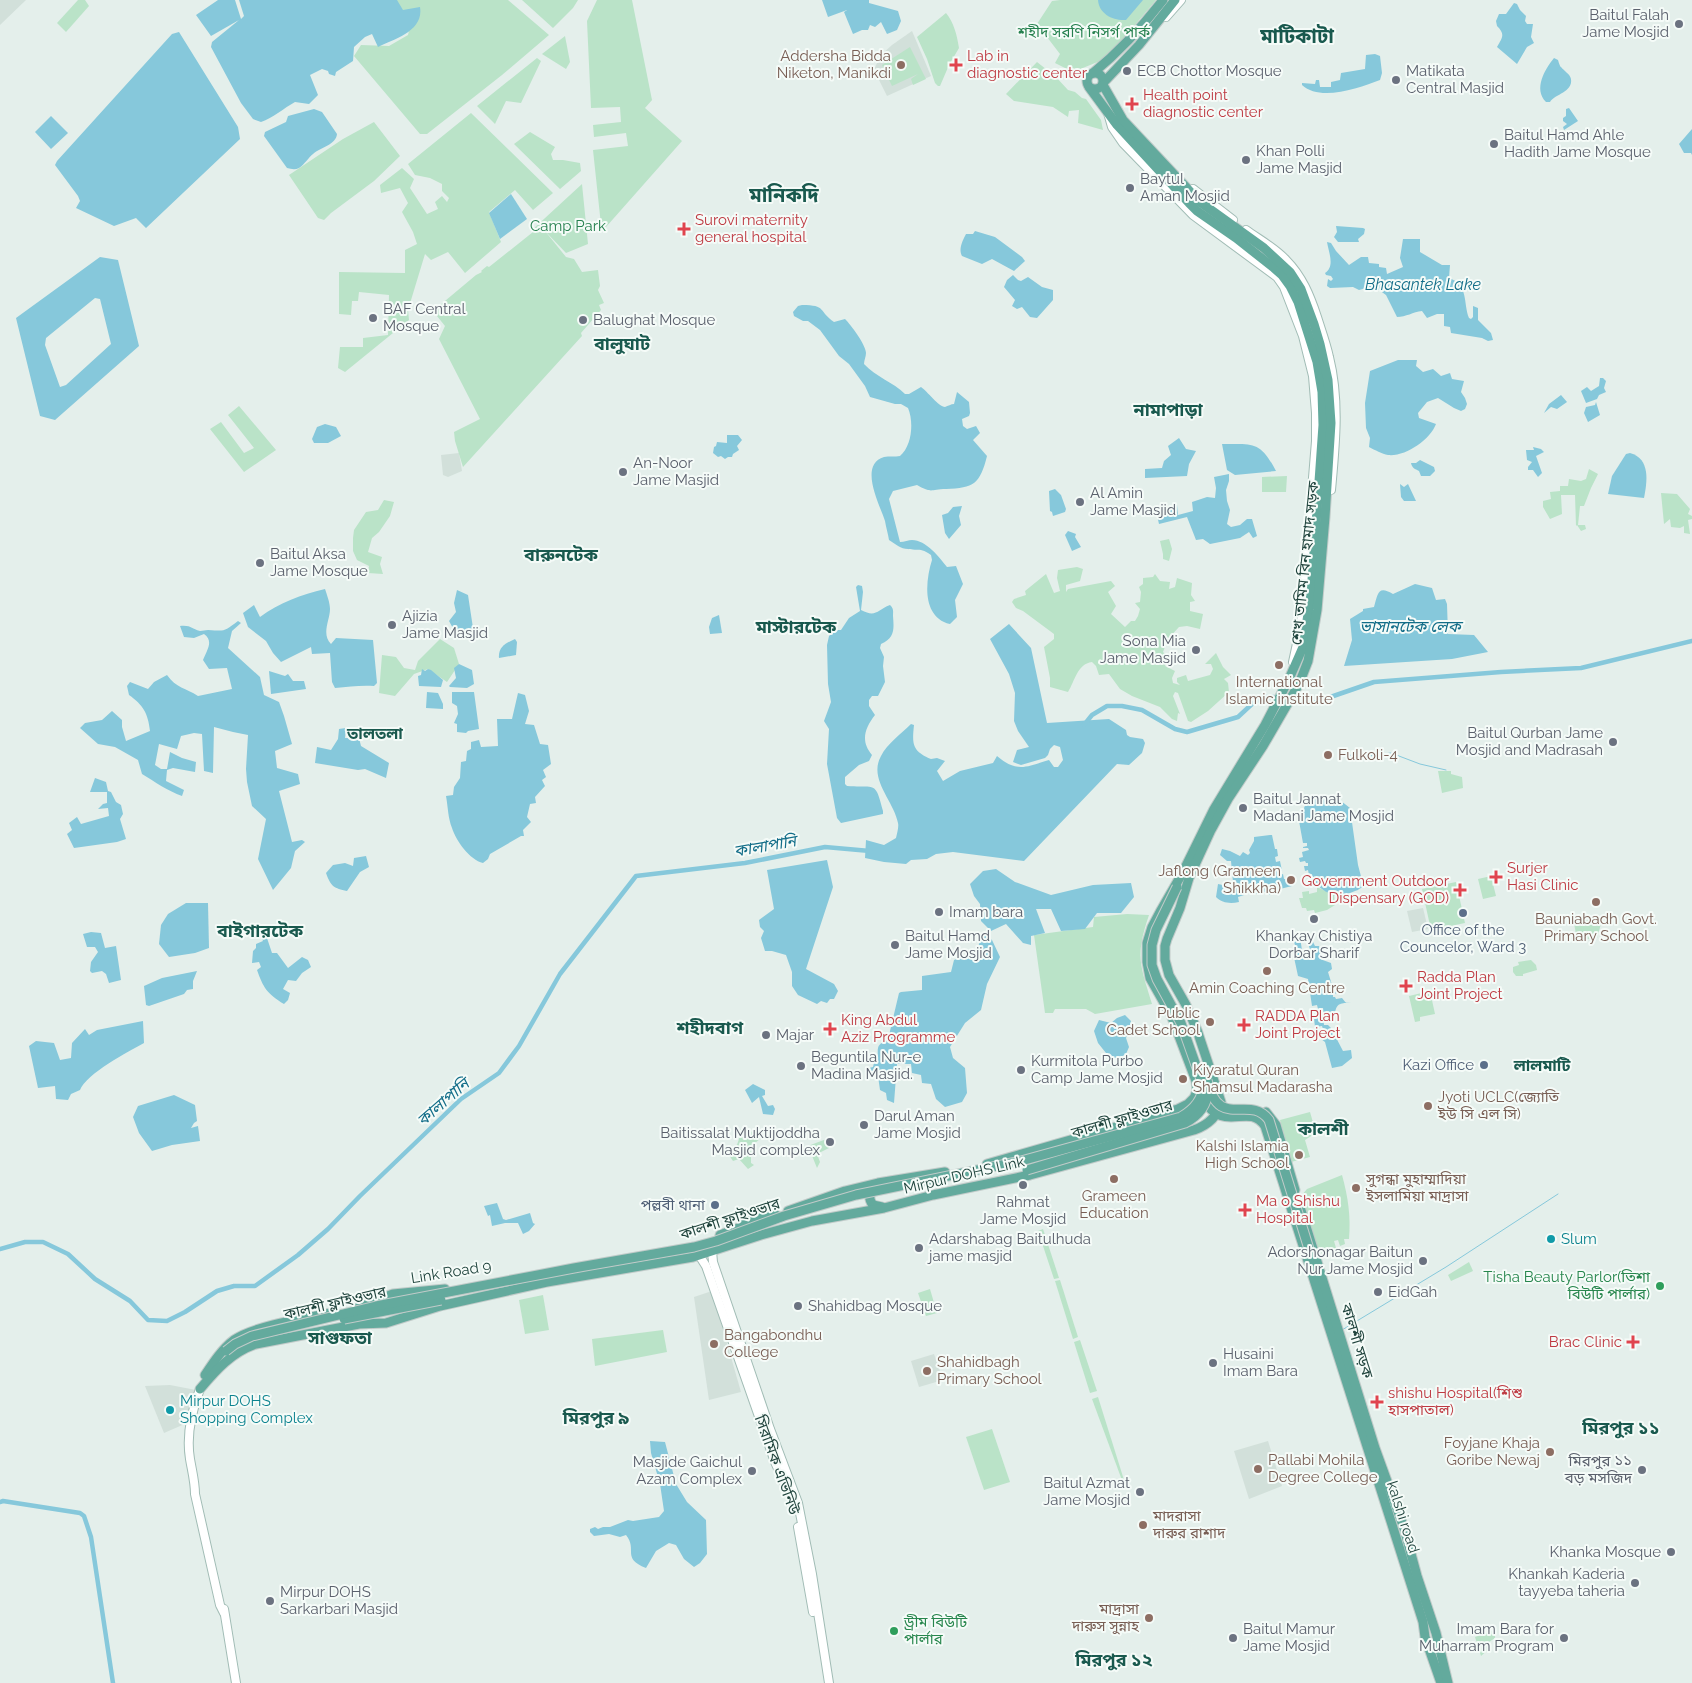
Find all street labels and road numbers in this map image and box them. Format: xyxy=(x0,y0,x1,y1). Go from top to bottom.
street label: শেখ তামিম বিন হামাদ সড়ক xyxy=(1287,479,1323,646)
street label: কালশী ফ্লাইওভার xyxy=(1068,1096,1176,1142)
street label: Mirpur DOHS Link xyxy=(902,1152,1026,1198)
street label: কালশী ফ্লাইওভার xyxy=(677,1194,783,1244)
street label: Link Road 9 xyxy=(410,1257,493,1287)
street label: কালশী ফ্লাইওভার xyxy=(281,1282,389,1324)
street label: কালশী সড়ক xyxy=(1337,1300,1377,1381)
street label: সিরামিক এভিনিউ xyxy=(750,1412,803,1517)
street label: kalshi road xyxy=(1383,1479,1423,1555)

